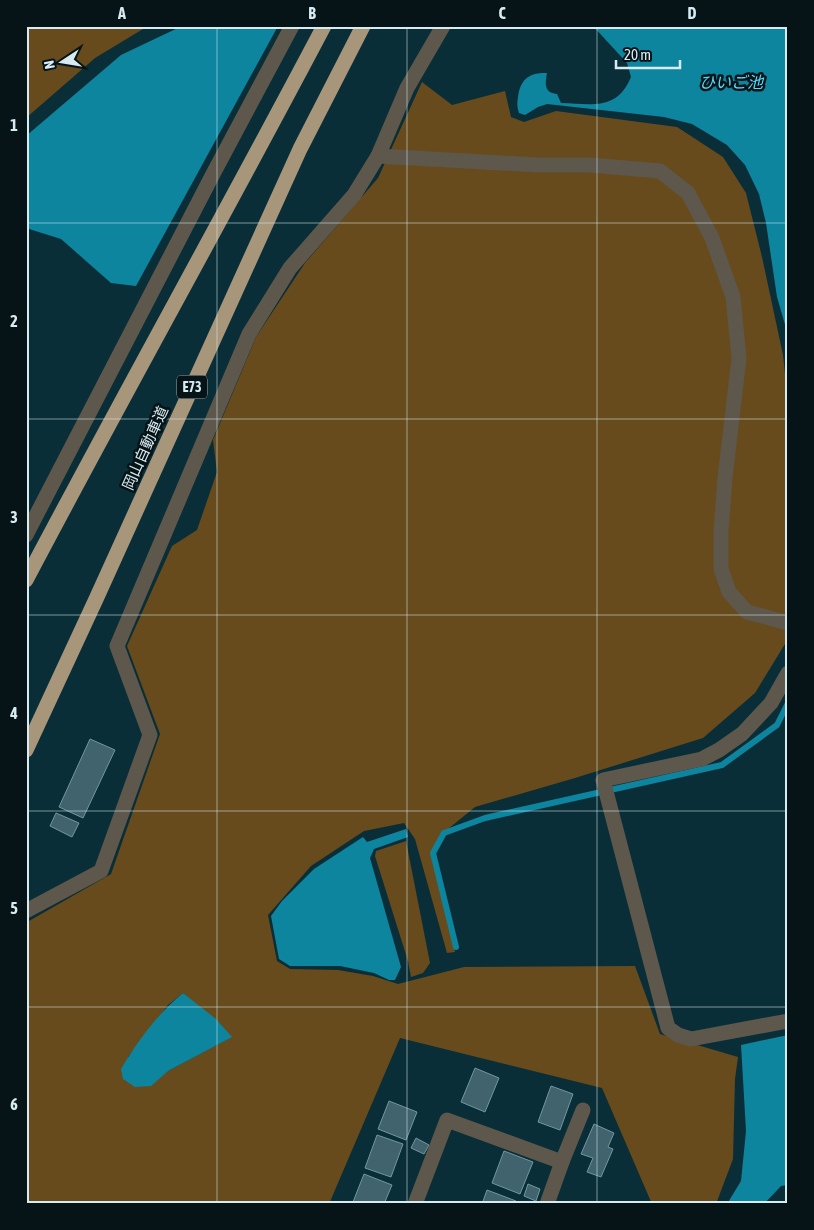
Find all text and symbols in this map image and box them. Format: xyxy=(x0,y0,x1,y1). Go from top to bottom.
text: A xyxy=(117,4,126,22)
text: B xyxy=(308,4,316,22)
text: C xyxy=(498,4,506,22)
text: D xyxy=(688,4,697,22)
north arrow xyxy=(38,38,88,88)
scale bar xyxy=(616,38,680,70)
text: 20 m xyxy=(624,46,651,63)
text: N xyxy=(41,59,58,70)
water label: ひいご池 xyxy=(699,73,765,91)
text: 1 xyxy=(10,116,18,134)
text: 2 xyxy=(10,312,18,330)
road number: E73 xyxy=(177,376,207,398)
street label: 岡山自動車道 xyxy=(119,403,171,493)
text: 3 xyxy=(10,508,18,526)
text: 4 xyxy=(9,704,18,722)
text: 5 xyxy=(10,899,18,917)
text: 6 xyxy=(10,1095,18,1113)

